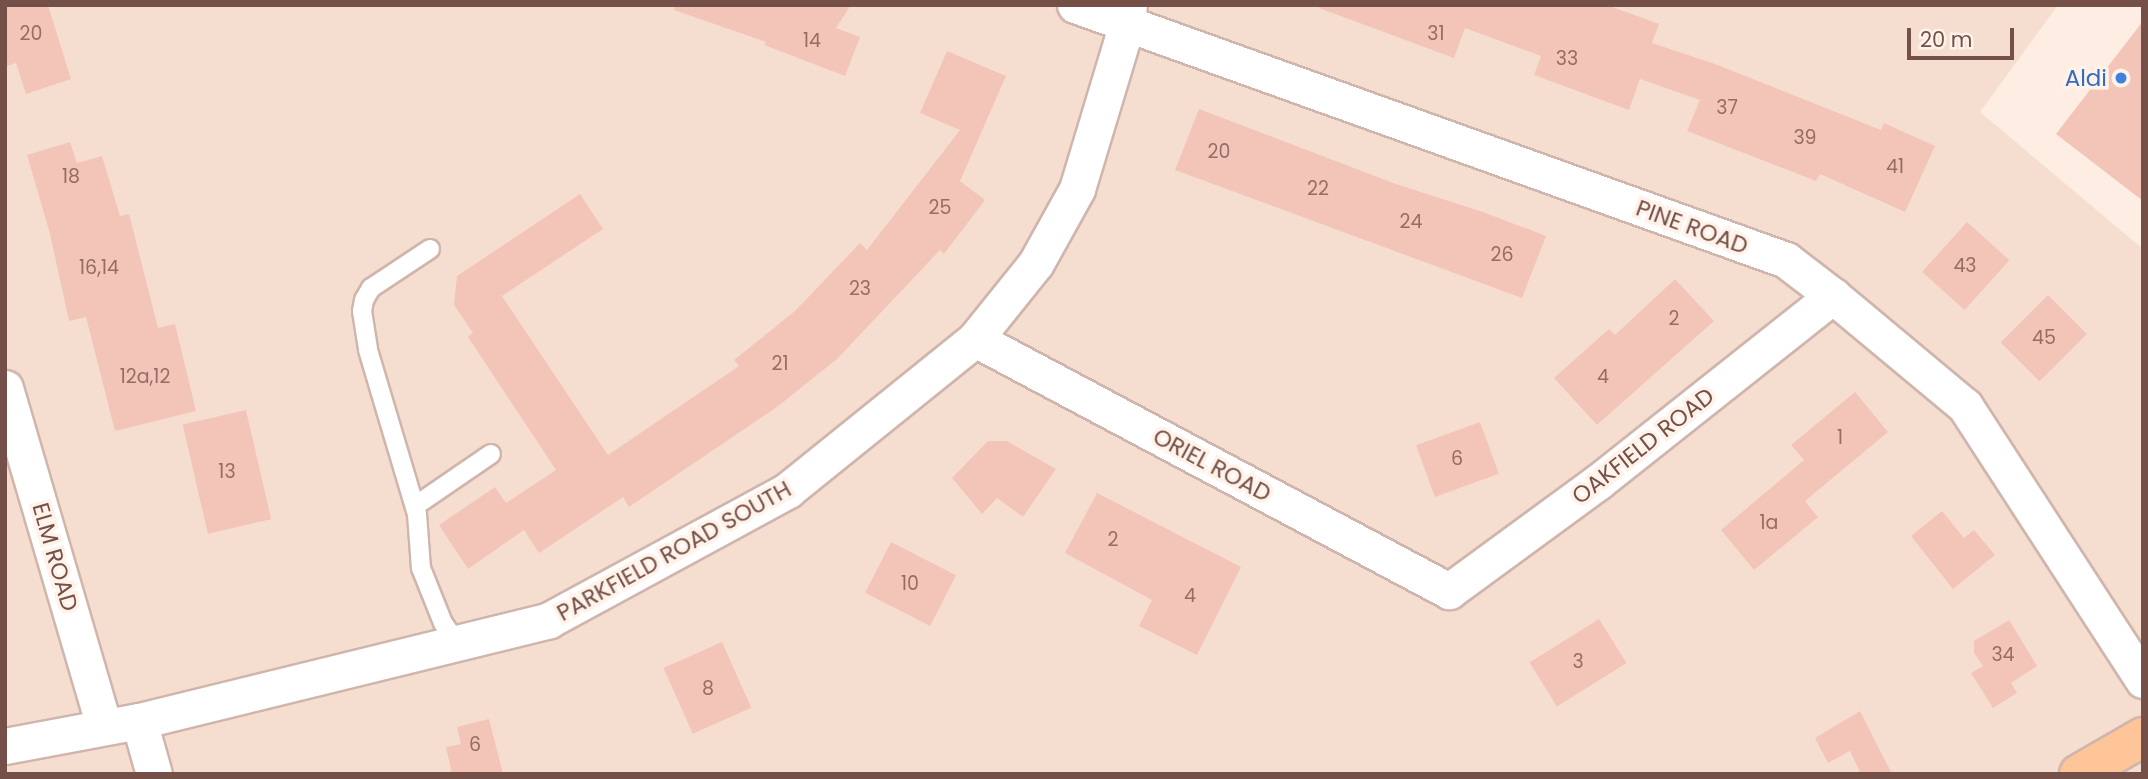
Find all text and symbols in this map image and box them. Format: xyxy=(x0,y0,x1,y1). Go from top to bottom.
scale bar xyxy=(1910,14,2017,58)
house number: 20 xyxy=(20,23,42,45)
house number: 31 xyxy=(1427,23,1445,45)
text: 20 m xyxy=(1920,25,1973,54)
house number: 14 xyxy=(803,30,821,52)
house number: 33 xyxy=(1556,48,1578,70)
place label: Aldi xyxy=(2065,64,2107,92)
marker: Aldi xyxy=(2113,70,2129,86)
house number: 37 xyxy=(1716,97,1738,119)
house number: 39 xyxy=(1793,127,1817,149)
house number: 20 xyxy=(1208,141,1230,163)
house number: 41 xyxy=(1886,156,1904,178)
house number: 18 xyxy=(62,166,80,188)
house number: 22 xyxy=(1307,178,1329,200)
street label: PINE ROAD xyxy=(1632,194,1752,260)
house number: 25 xyxy=(929,197,951,219)
house number: 24 xyxy=(1400,211,1422,233)
house number: 26 xyxy=(1491,244,1513,266)
house number: 43 xyxy=(1953,255,1977,277)
house number: 16,14 xyxy=(79,257,119,279)
house number: 23 xyxy=(849,278,871,300)
house number: 2 xyxy=(1669,308,1679,330)
house number: 45 xyxy=(2032,327,2056,349)
house number: 21 xyxy=(771,353,789,375)
house number: 12a,12 xyxy=(120,366,170,388)
house number: 4 xyxy=(1597,366,1609,388)
street label: OAKFIELD ROAD xyxy=(1567,382,1719,510)
street label: ORIEL ROAD xyxy=(1148,422,1276,508)
house number: 1 xyxy=(1837,427,1843,449)
house number: 6 xyxy=(1451,448,1463,470)
house number: 13 xyxy=(218,461,236,483)
street label: PARKFIELD ROAD SOUTH xyxy=(552,475,796,627)
street label: ELM ROAD xyxy=(26,500,84,614)
house number: 1a xyxy=(1760,512,1778,534)
house number: 2 xyxy=(1108,529,1118,551)
house number: 10 xyxy=(901,573,919,595)
house number: 4 xyxy=(1184,585,1196,607)
house number: 34 xyxy=(1991,644,2015,666)
house number: 3 xyxy=(1572,651,1584,673)
house number: 8 xyxy=(702,678,714,700)
house number: 6 xyxy=(469,734,481,756)

